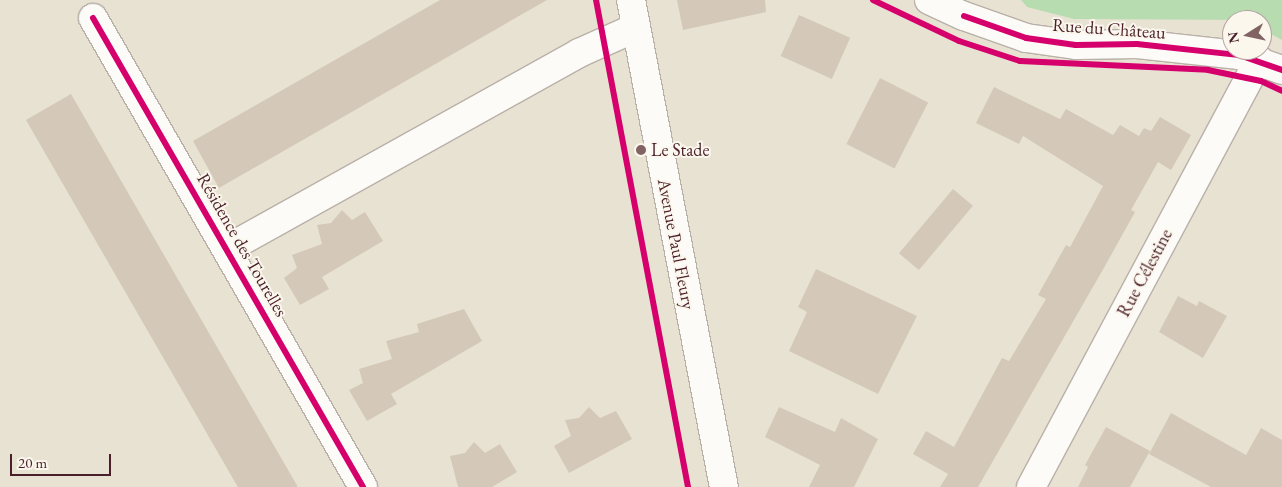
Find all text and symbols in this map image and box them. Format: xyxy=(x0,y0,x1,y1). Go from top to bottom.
north arrow xyxy=(1222,10,1272,60)
street label: Rue du Château xyxy=(1052,14,1166,44)
text: N xyxy=(1223,30,1243,45)
place label: Le Stade xyxy=(651,139,709,161)
marker: Le Stade xyxy=(635,144,647,156)
street label: Résidence des Tourelles xyxy=(192,169,292,321)
street label: Avenue Paul Fleury xyxy=(653,177,699,311)
street label: Rue Célestine xyxy=(1113,225,1177,321)
scale bar xyxy=(12,444,114,476)
text: 20 m xyxy=(18,453,47,472)

